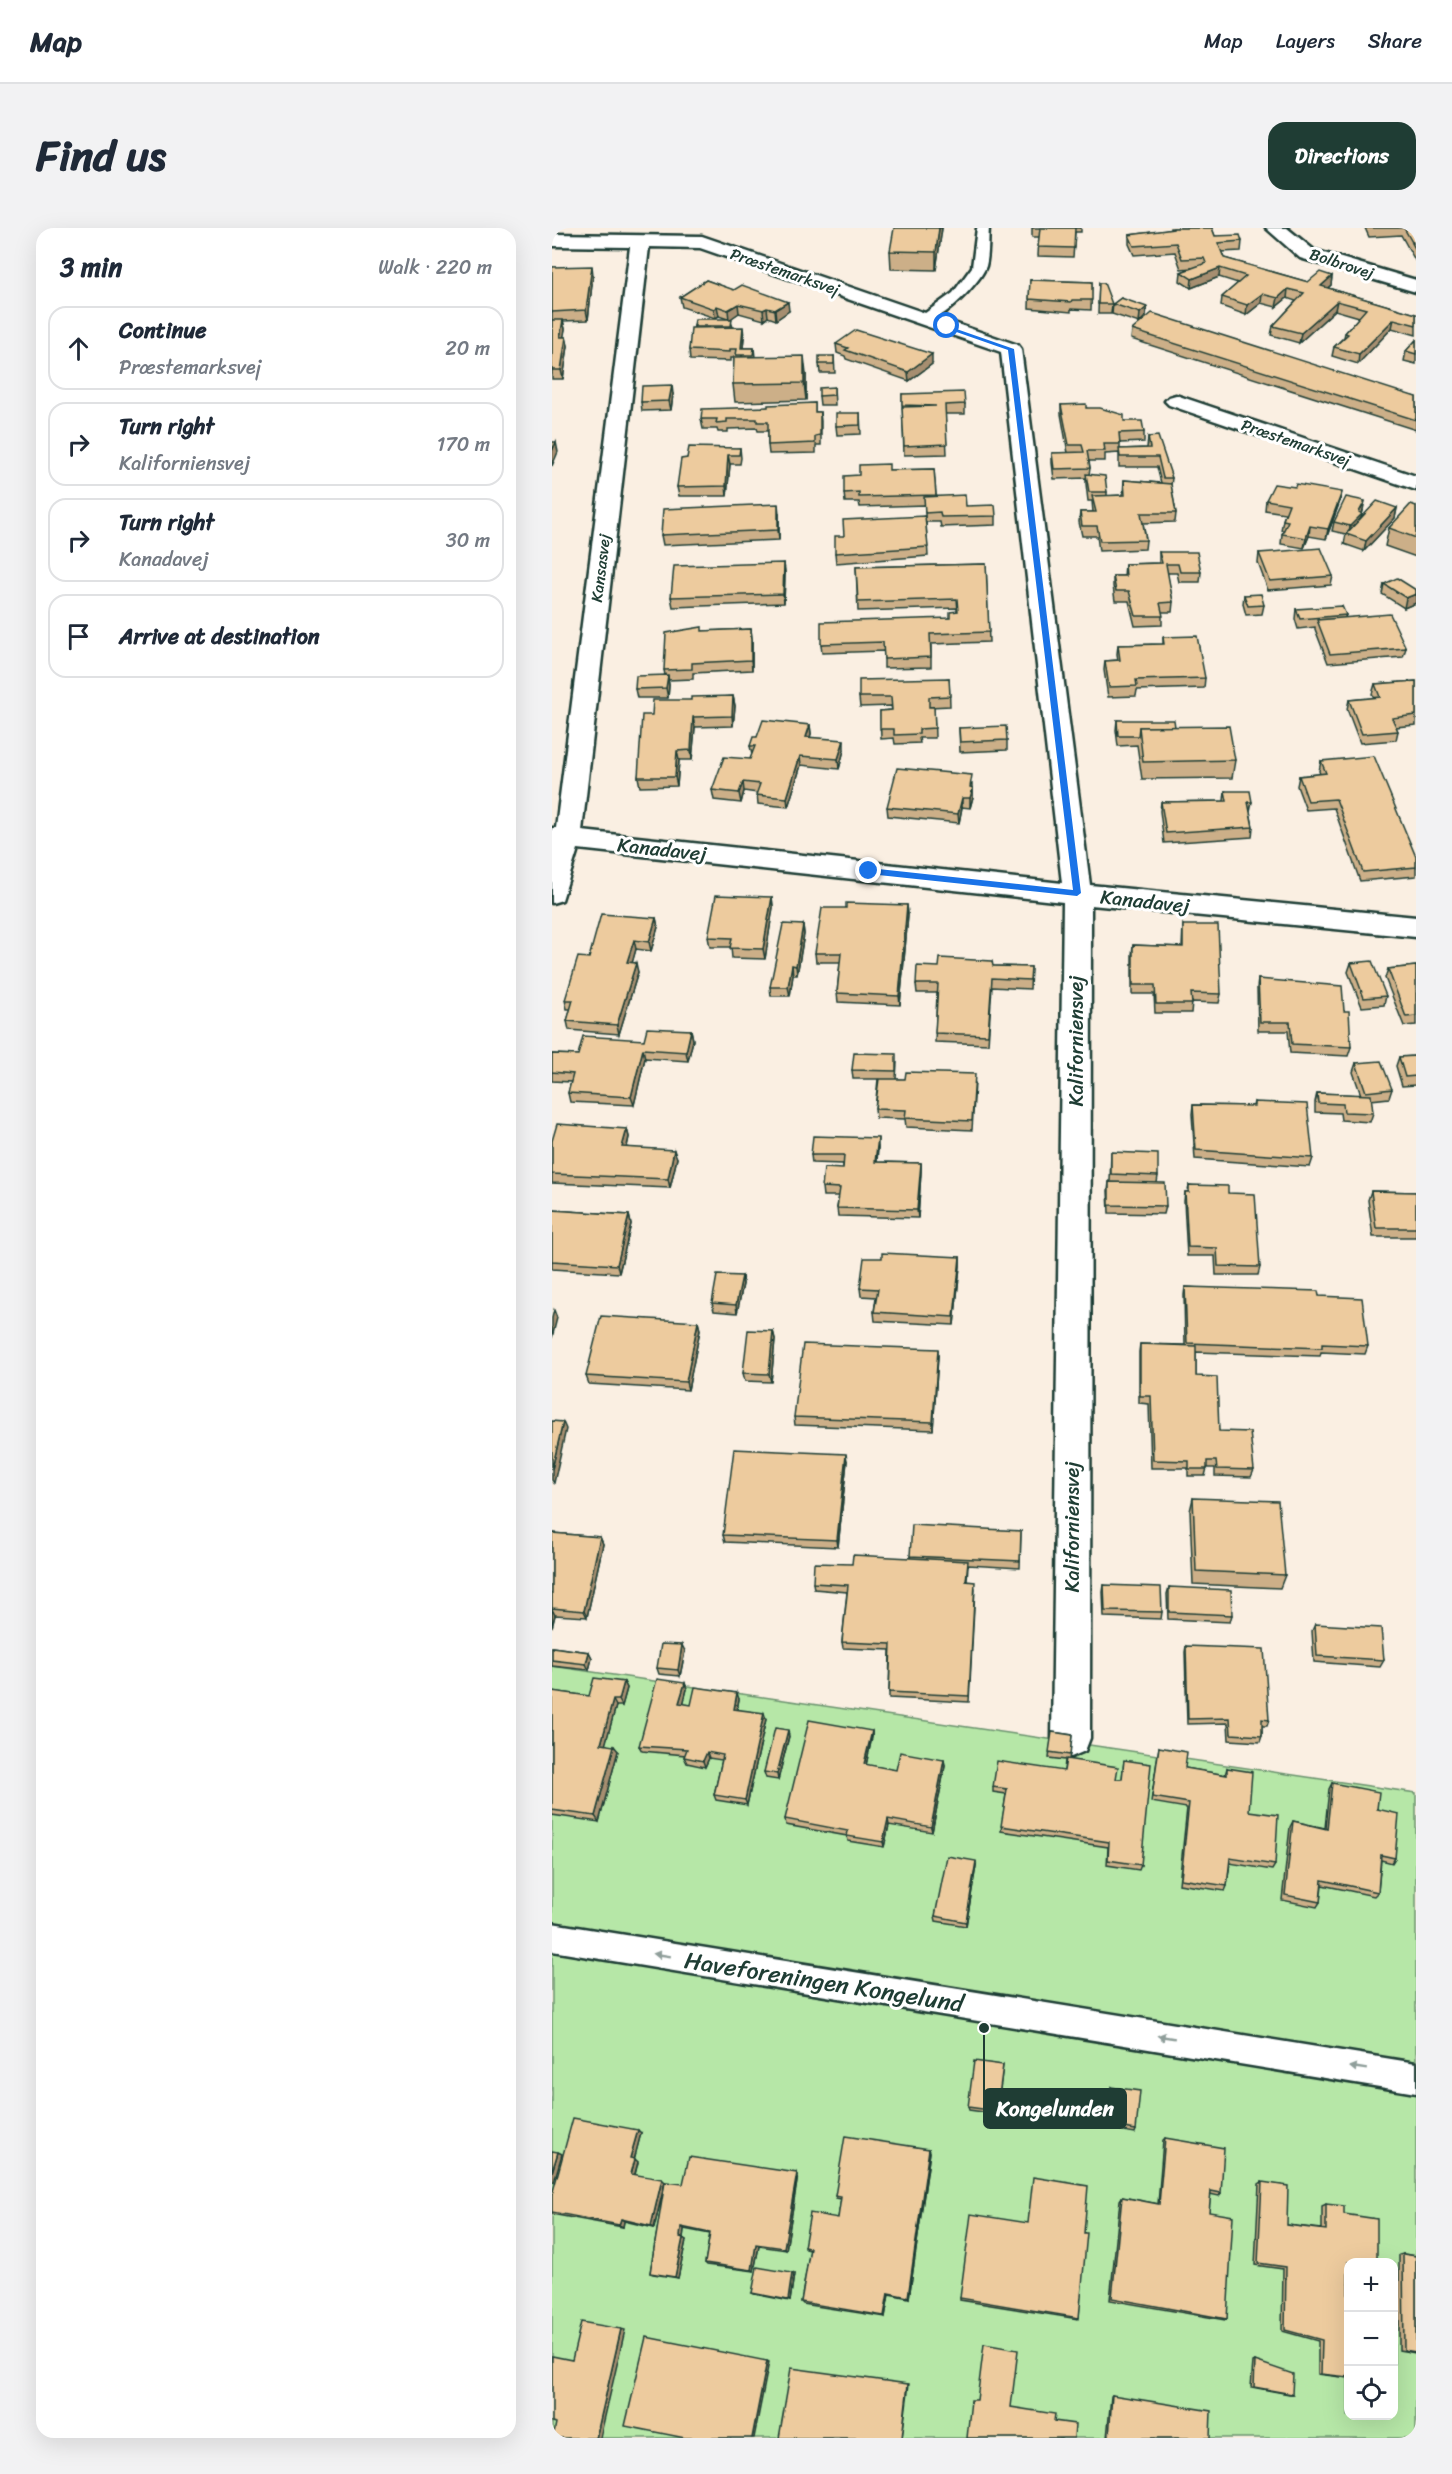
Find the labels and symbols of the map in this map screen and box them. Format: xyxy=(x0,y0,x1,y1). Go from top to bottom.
street label: Præstemarksvej xyxy=(726,239,845,304)
street label: Bolbrovej xyxy=(1306,239,1379,288)
route start xyxy=(933,312,959,338)
street label: Præstemarksvej xyxy=(1237,410,1356,475)
street label: Kansasvej xyxy=(582,531,619,604)
street label: Kanadavej xyxy=(616,827,709,872)
route end xyxy=(855,857,881,883)
street label: Kanadavej xyxy=(1099,879,1192,924)
street label: Kaliforniensvej xyxy=(1059,975,1094,1107)
street label: Kaliforniensvej xyxy=(1055,1461,1090,1593)
street label: Haveforeningen Kongelund xyxy=(682,1939,968,2025)
one-way arrow xyxy=(653,1951,672,1960)
one-way arrow xyxy=(1156,2032,1175,2041)
one-way arrow xyxy=(1349,2064,1368,2073)
callout: Kongelunden xyxy=(984,2089,1126,2128)
text: Kongelunden xyxy=(995,2090,1115,2128)

